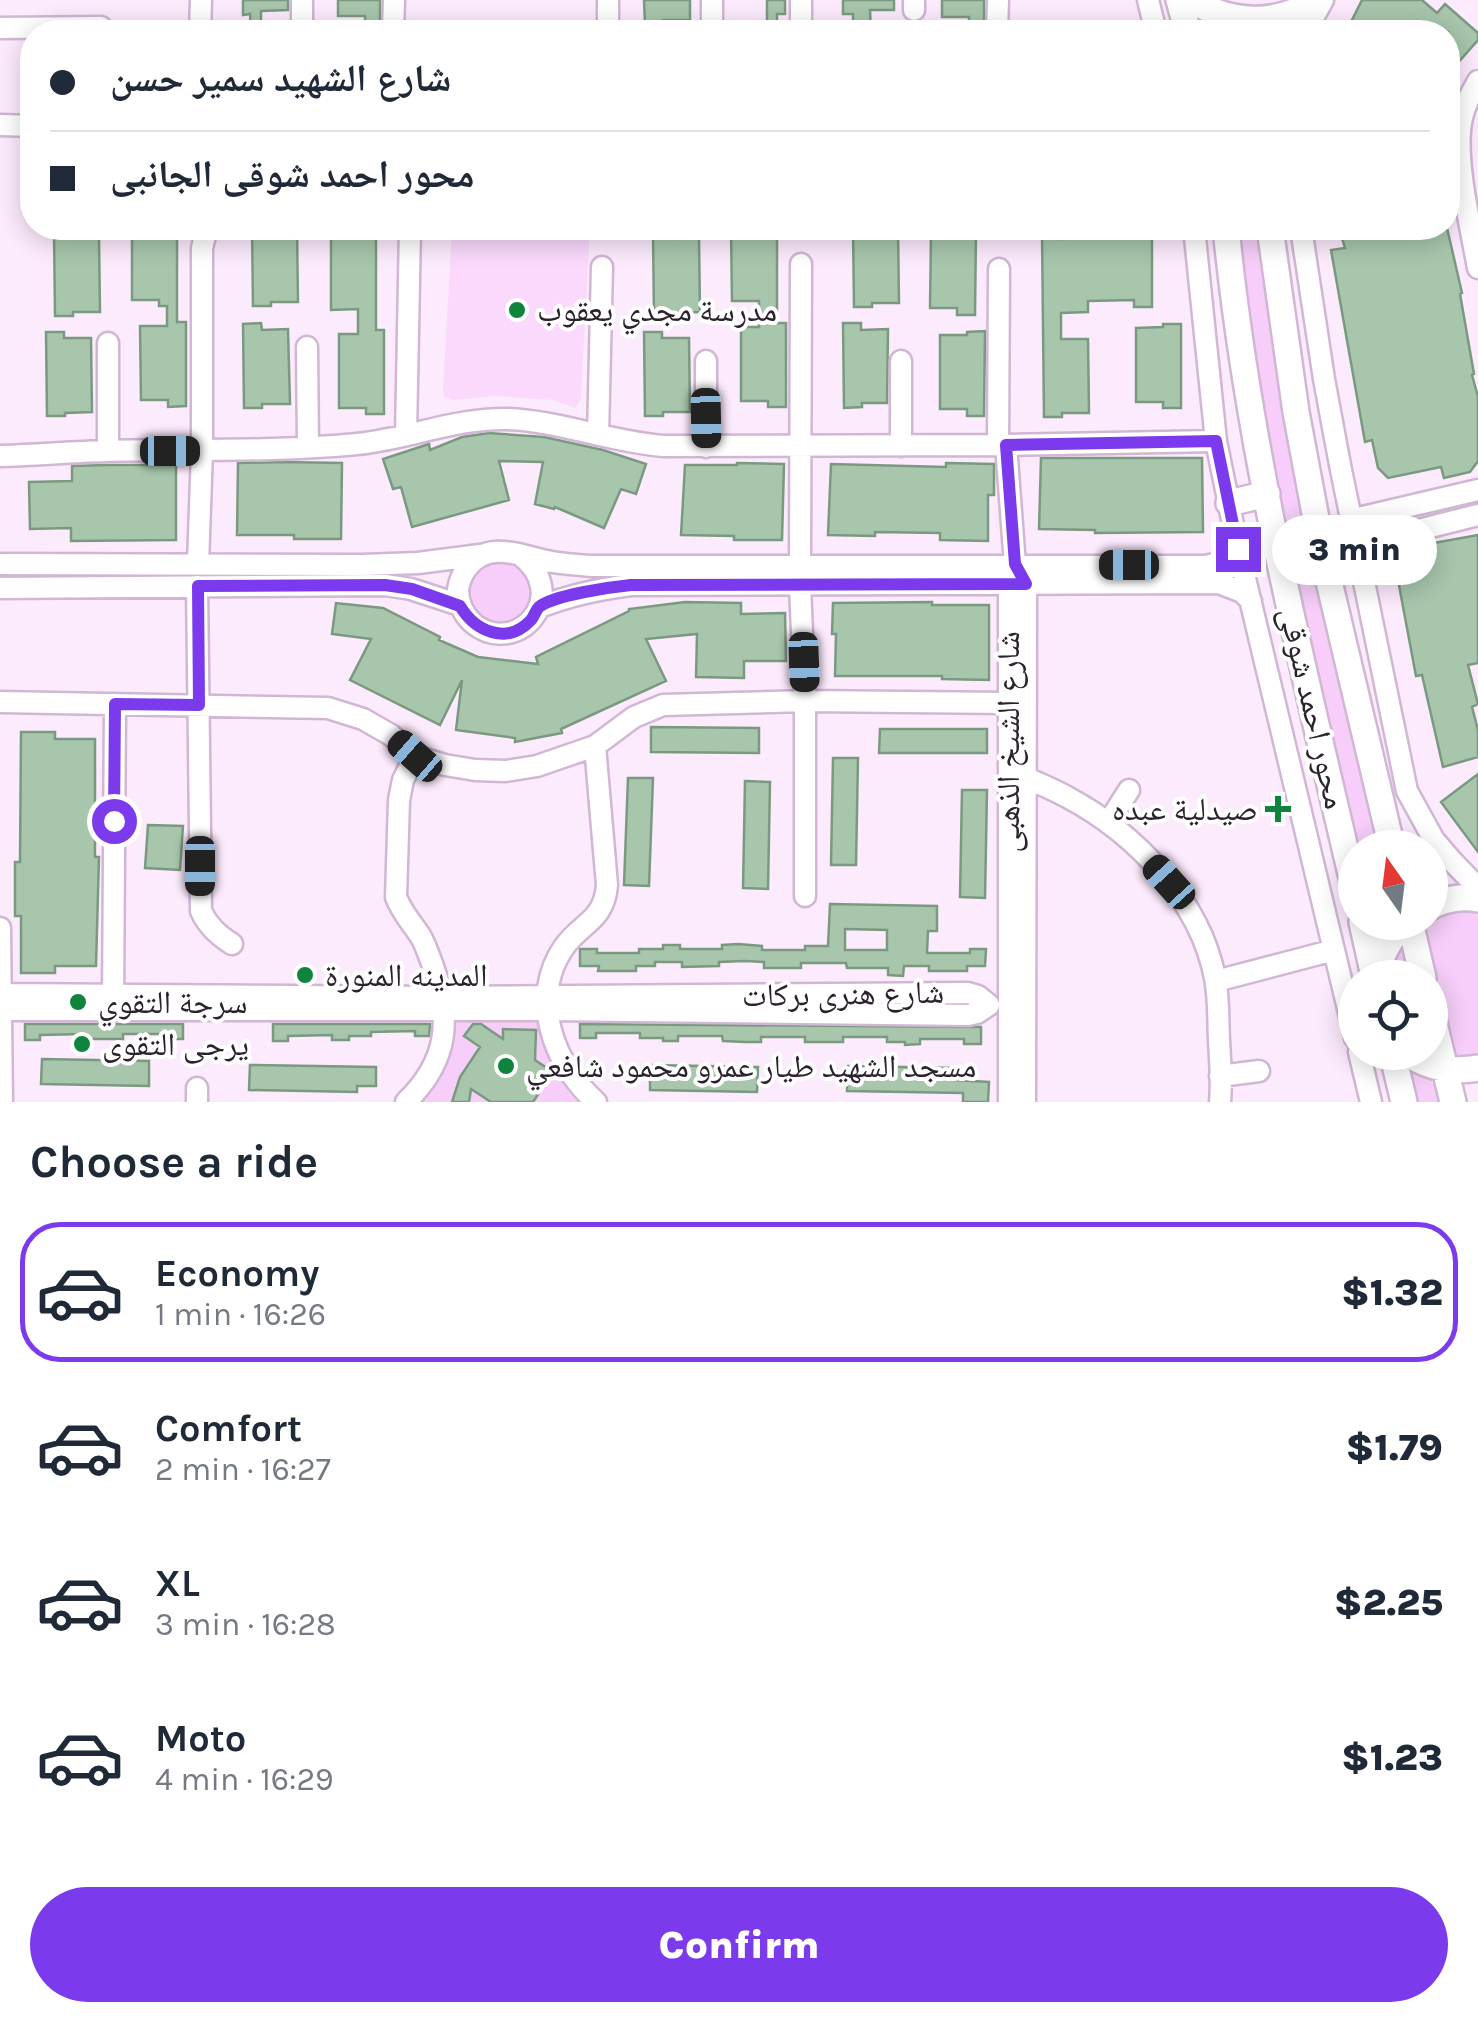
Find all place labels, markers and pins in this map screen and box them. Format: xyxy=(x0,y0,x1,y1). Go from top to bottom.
place label: مدرسة مجدي يعقوب xyxy=(537,292,777,335)
marker: مدرسة مجدي يعقوب xyxy=(506,299,528,321)
place label: صيدلية عبده xyxy=(1112,791,1258,828)
marker: صيدلية عبده xyxy=(1267,798,1289,820)
place label: المدينه المنورة xyxy=(325,957,488,994)
marker: المدينه المنورة xyxy=(294,964,316,986)
place label: سرجة التقوي xyxy=(98,984,247,1027)
marker: سرجة التقوي xyxy=(67,991,89,1013)
place label: يرجى التقوى xyxy=(102,1026,249,1064)
marker: يرجى التقوى xyxy=(71,1033,93,1055)
place label: مسجد الشهيد طيار عمرو محمود شافعي xyxy=(526,1048,976,1091)
marker: مسجد الشهيد طيار عمرو محمود شافعي xyxy=(495,1055,517,1077)

